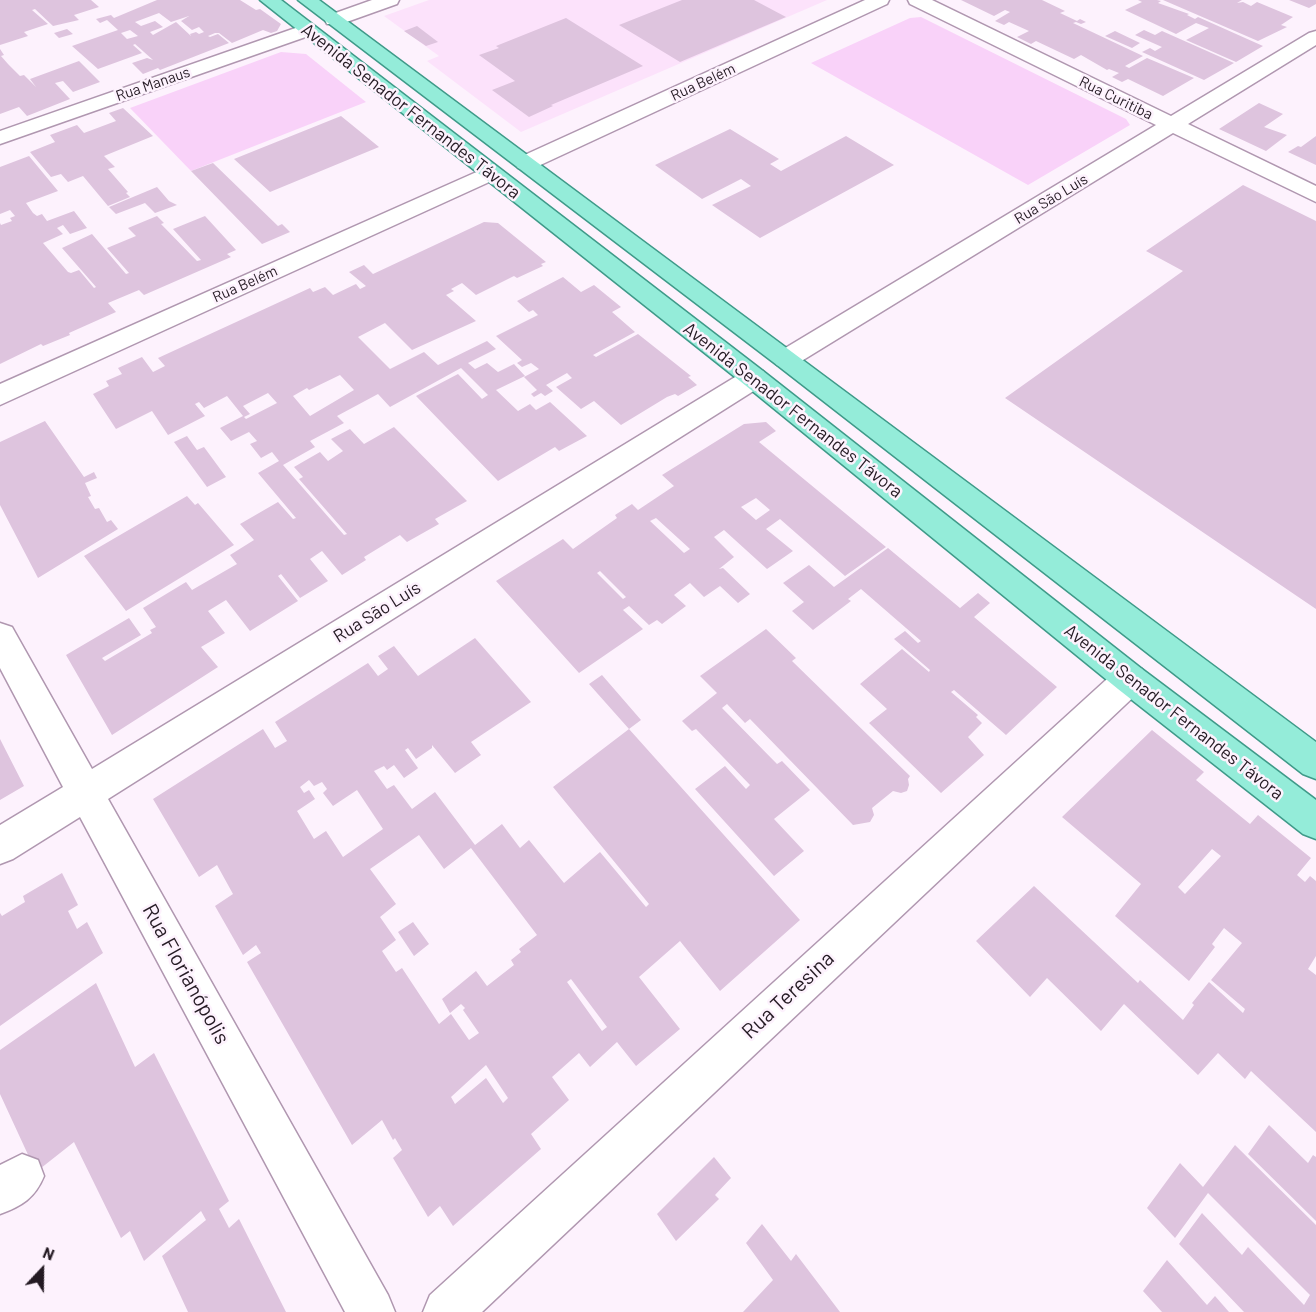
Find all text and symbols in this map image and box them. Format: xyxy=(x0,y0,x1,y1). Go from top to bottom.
street label: Avenida Senador Fernandes Távora xyxy=(297,19,525,203)
street label: Rua Belém xyxy=(668,59,738,105)
street label: Rua Manaus xyxy=(114,63,192,105)
street label: Rua Curitiba xyxy=(1076,72,1156,124)
street label: Rua São Luís xyxy=(1011,170,1091,228)
street label: Rua Belém xyxy=(210,262,280,306)
street label: Avenida Senador Fernandes Távora xyxy=(679,318,907,502)
street label: Rua São Luís xyxy=(329,577,425,647)
street label: Avenida Senador Fernandes Távora xyxy=(1060,620,1288,804)
street label: Rua Florianópolis xyxy=(137,899,235,1049)
street label: Rua Teresina xyxy=(737,946,839,1044)
north arrow xyxy=(12,1240,72,1300)
text: N xyxy=(40,1242,57,1264)

